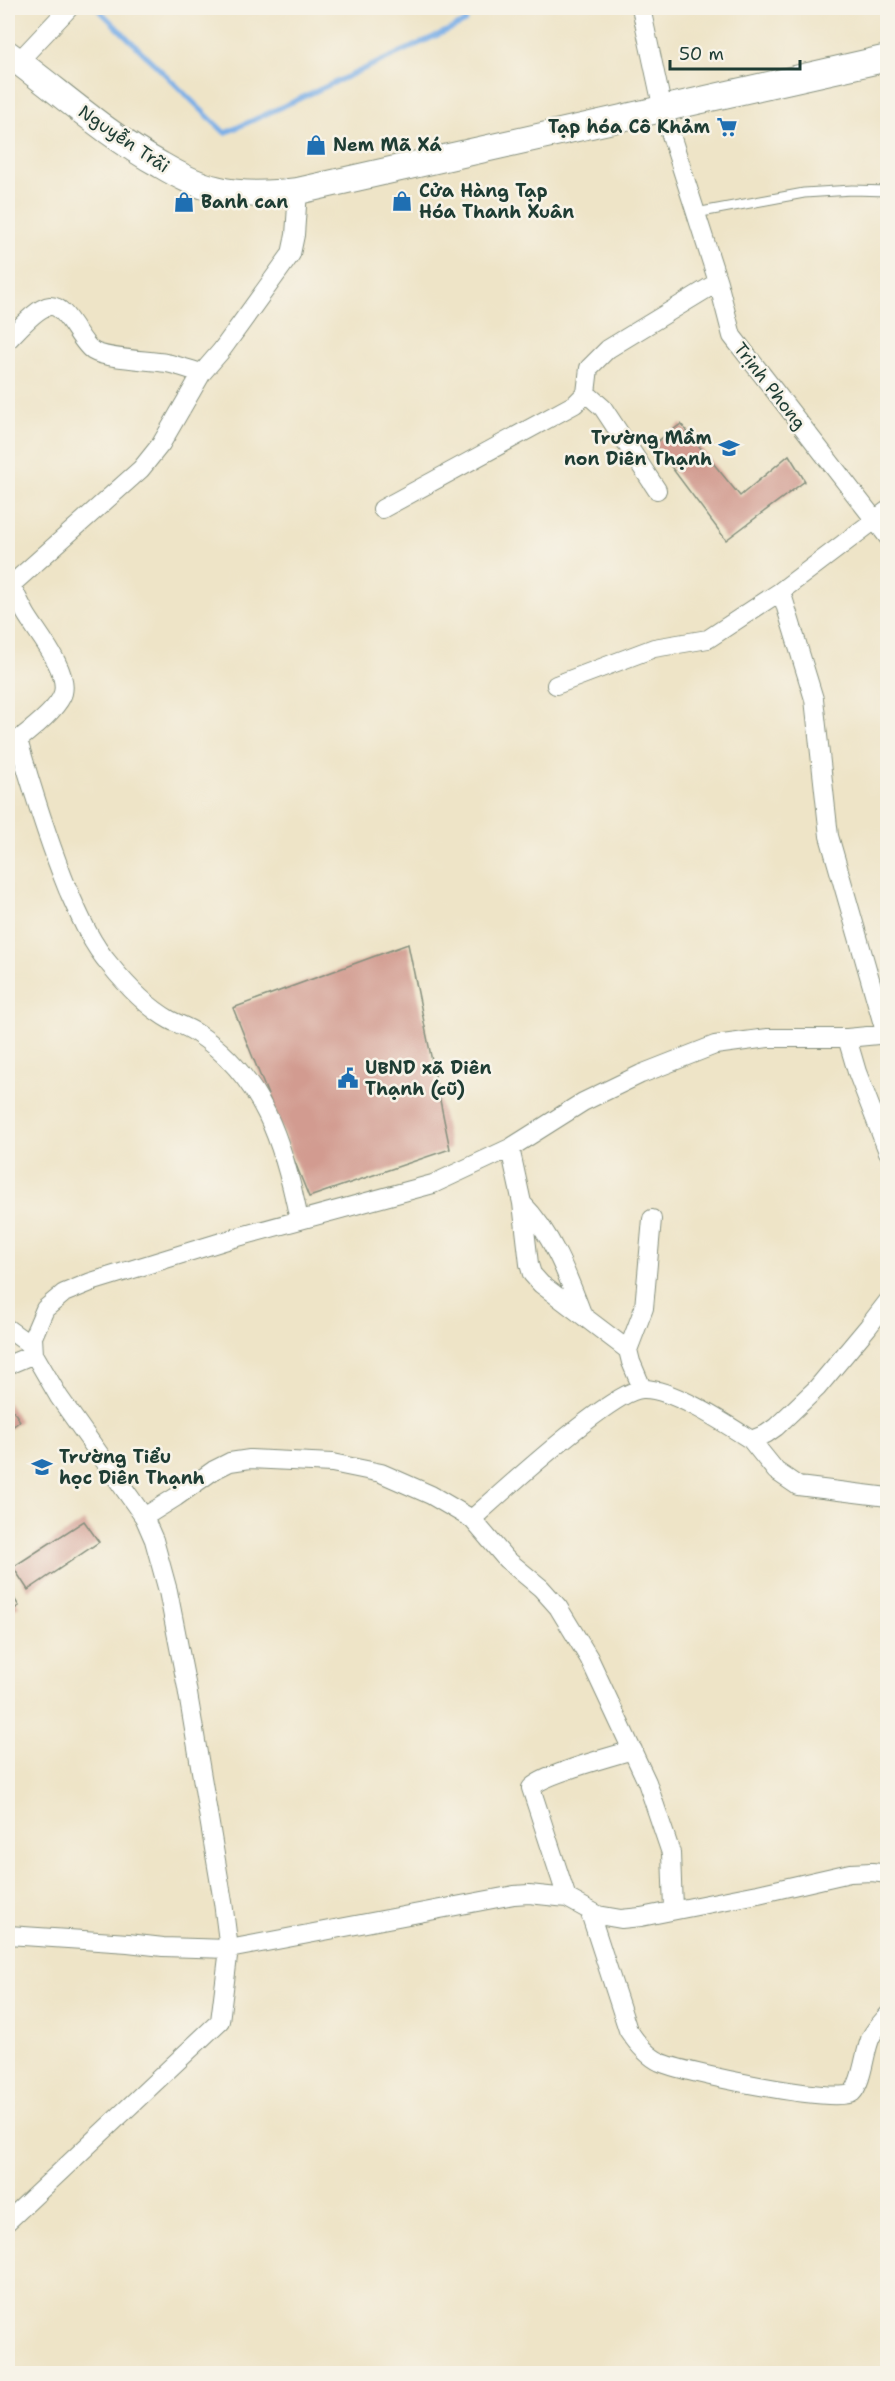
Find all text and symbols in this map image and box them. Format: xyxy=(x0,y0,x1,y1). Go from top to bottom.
scale bar xyxy=(670,33,800,71)
text: 50 m xyxy=(679,42,724,66)
street label: Nguyễn Trãi xyxy=(74,100,174,178)
place label: Tạp hóa Cô Khảm xyxy=(548,115,711,139)
supermarket icon: Tạp hóa Cô Khảm xyxy=(715,115,739,139)
shop icon: Nem Mã Xá xyxy=(304,133,328,157)
place label: Nem Mã Xá xyxy=(333,133,442,157)
place label: Cửa Hàng Tạp Hóa Thanh Xuân xyxy=(419,179,574,224)
shop icon: Cửa Hàng Tạp Hóa Thanh Xuân xyxy=(390,189,414,213)
shop icon: Banh can xyxy=(172,190,196,214)
place label: Banh can xyxy=(201,190,288,214)
street label: Trịnh Phong xyxy=(728,337,812,435)
place label: Trường Mầm non Diên Thạnh xyxy=(564,426,713,471)
school or university icon: Trường Mầm non Diên Thạnh xyxy=(717,436,741,460)
place label: UBND xã Diên Thạnh (cũ) xyxy=(365,1056,491,1101)
public building icon: UBND xã Diên Thạnh (cũ) xyxy=(336,1066,360,1090)
place label: Trường Tiểu học Diên Thạnh xyxy=(59,1445,205,1490)
school or university icon: Trường Tiểu học Diên Thạnh xyxy=(30,1455,54,1479)

